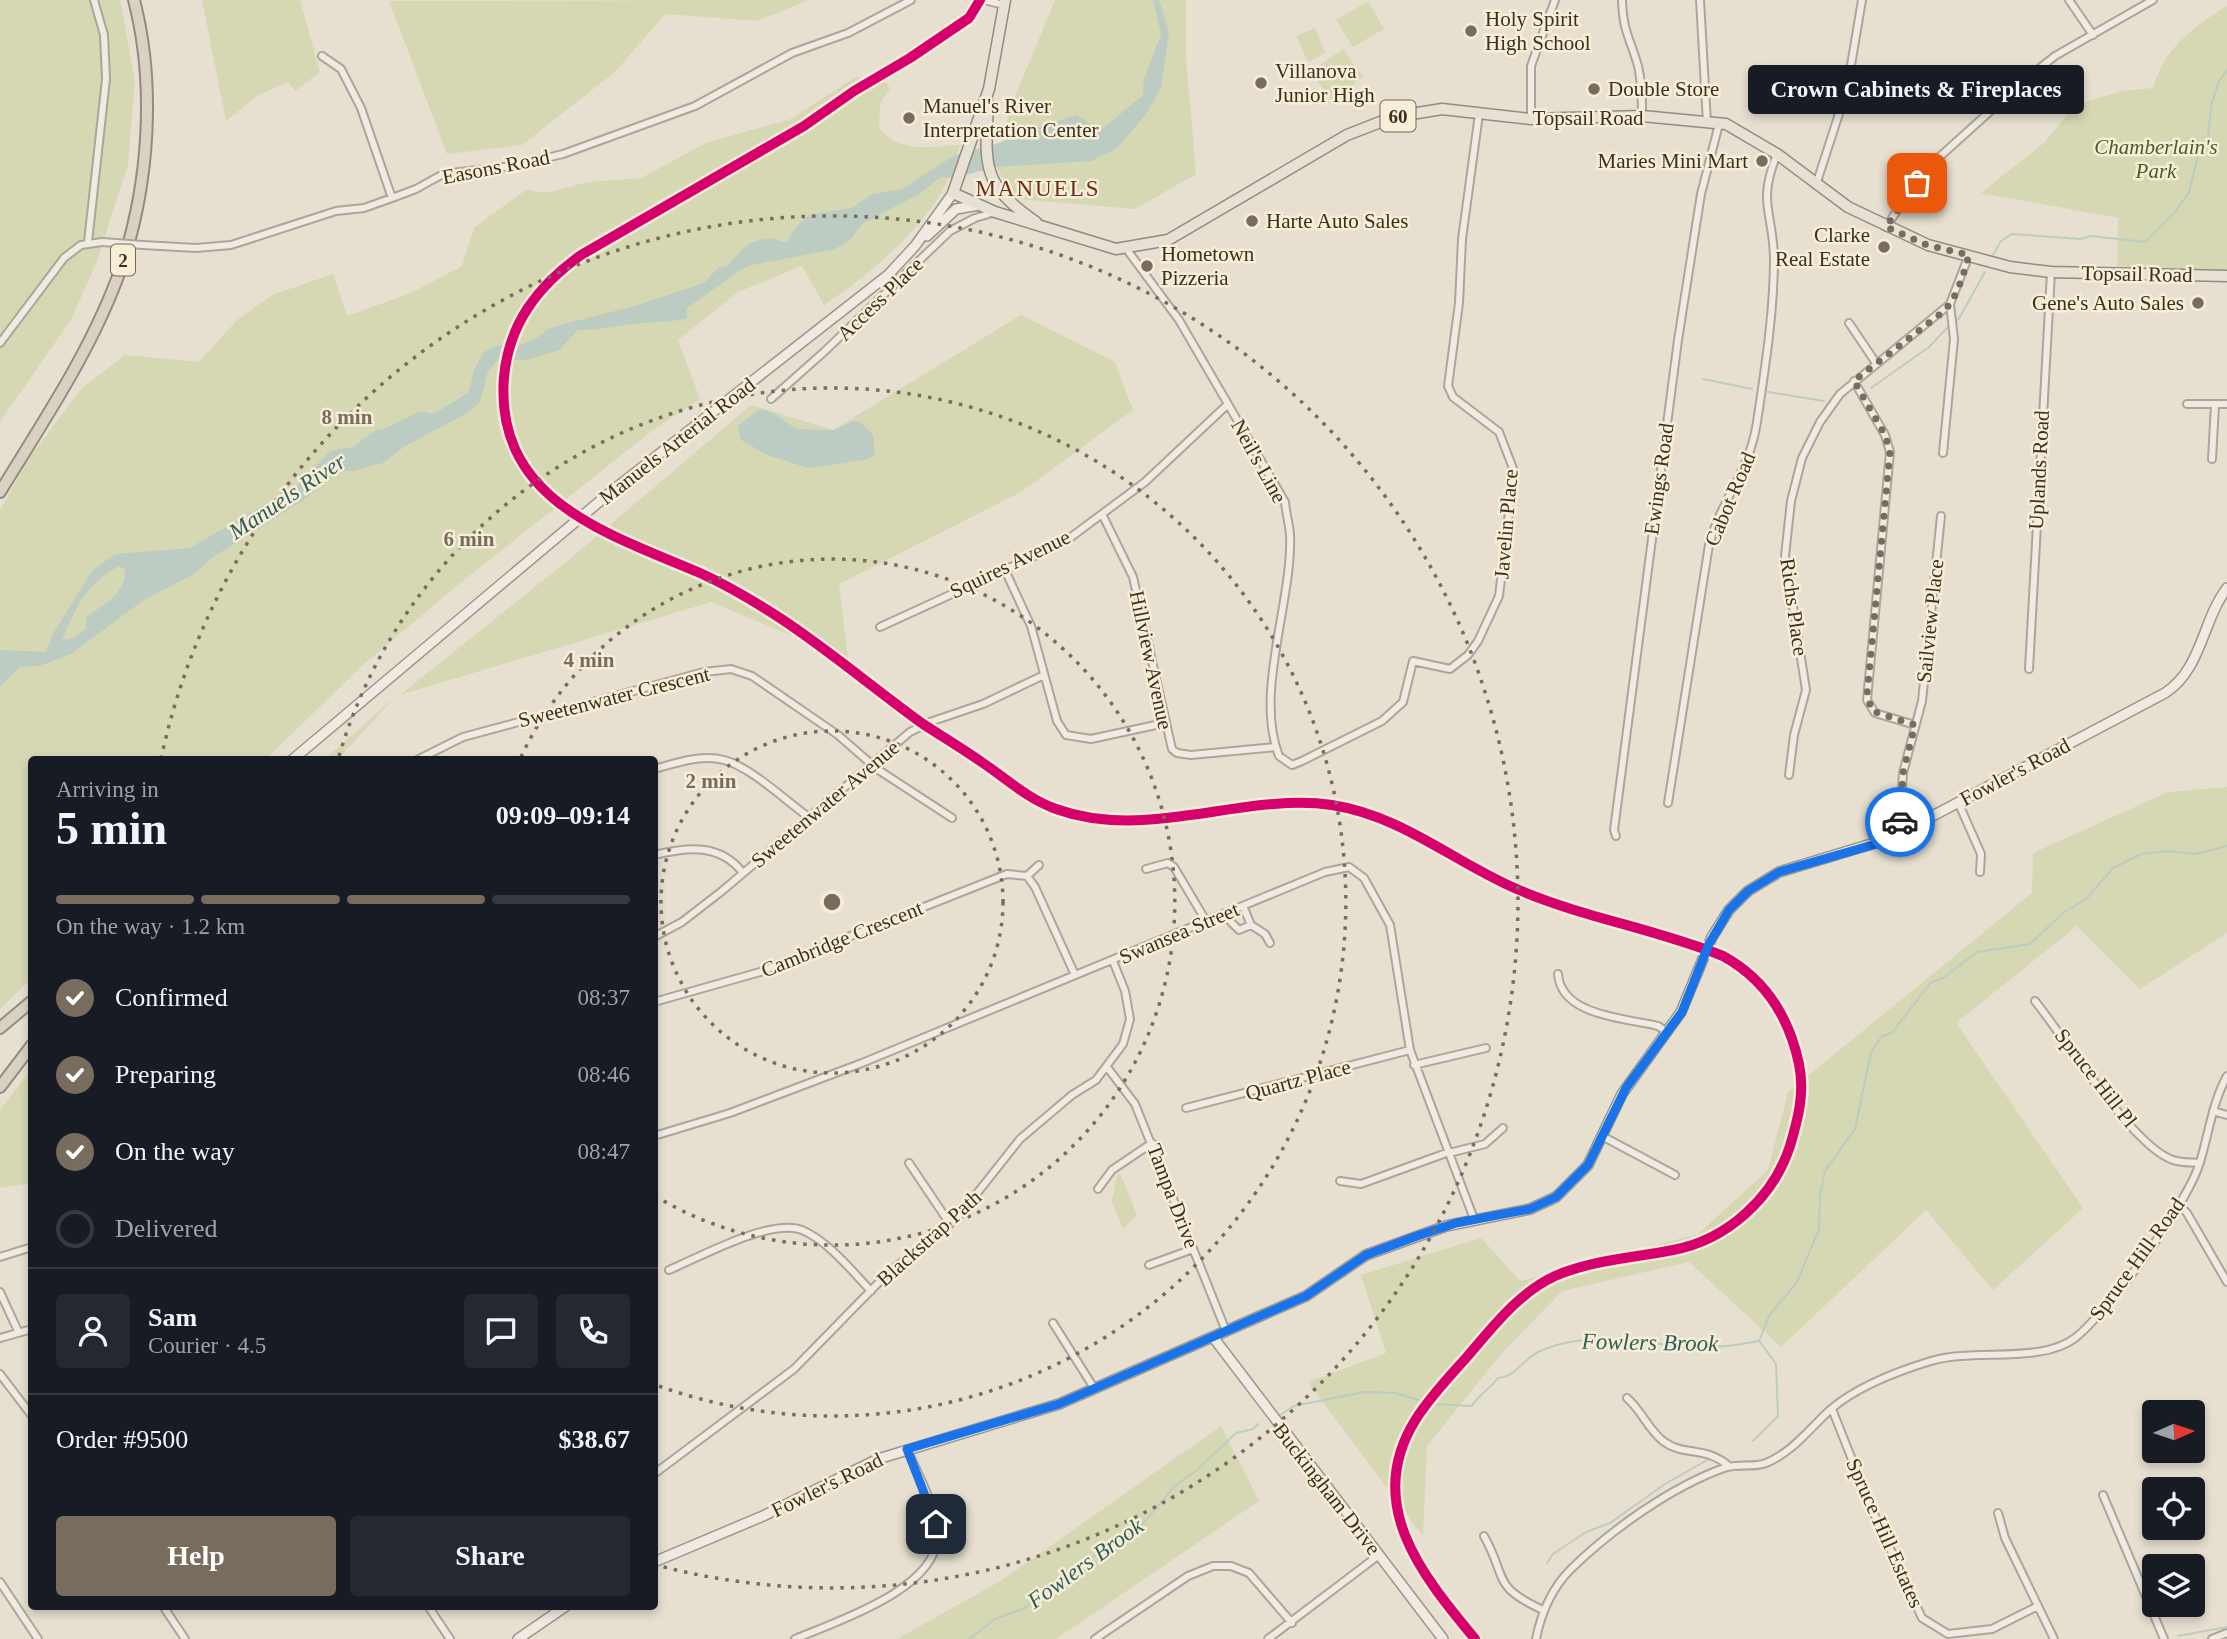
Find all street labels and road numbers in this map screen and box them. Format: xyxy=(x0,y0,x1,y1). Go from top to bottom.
road number: 60 xyxy=(1380,100,1416,132)
street label: Topsail Road xyxy=(1532,106,1644,130)
street label: Easons Road xyxy=(440,145,552,189)
road number: 2 xyxy=(111,244,135,276)
street label: Access Place xyxy=(832,252,928,346)
street label: Topsail Road xyxy=(2081,261,2193,287)
street label: Manuels Arterial Road xyxy=(594,372,760,509)
street label: Uplands Road xyxy=(2024,409,2054,530)
street label: Neil's Line xyxy=(1226,415,1292,507)
street label: Ewings Road xyxy=(1639,421,1679,536)
street label: Cabot Road xyxy=(1699,448,1761,550)
street label: Javelin Place xyxy=(1489,468,1523,580)
street label: Squires Avenue xyxy=(946,525,1074,603)
street label: Richs Place xyxy=(1775,557,1813,657)
street label: Sailview Place xyxy=(1912,558,1948,684)
street label: Hillview Avenue xyxy=(1125,588,1177,732)
street label: Sweetenwater Crescent xyxy=(516,662,712,732)
street label: Fowler's Road xyxy=(1956,733,2075,811)
street label: Sweetenwater Avenue xyxy=(746,735,904,873)
street label: Cambridge Crescent xyxy=(758,896,926,982)
street label: Swansea Street xyxy=(1116,897,1243,969)
street label: Spruce Hill Pl xyxy=(2050,1024,2142,1132)
street label: Quartz Place xyxy=(1243,1054,1353,1106)
street label: Tampa Drive xyxy=(1142,1140,1204,1252)
street label: Blackstrap Path xyxy=(872,1184,987,1291)
street label: Spruce Hill Road xyxy=(2084,1193,2190,1325)
street label: Buckingham Drive xyxy=(1268,1418,1386,1560)
street label: Fowler's Road xyxy=(767,1447,887,1522)
street label: Spruce Hill Estates xyxy=(1841,1455,1929,1611)

